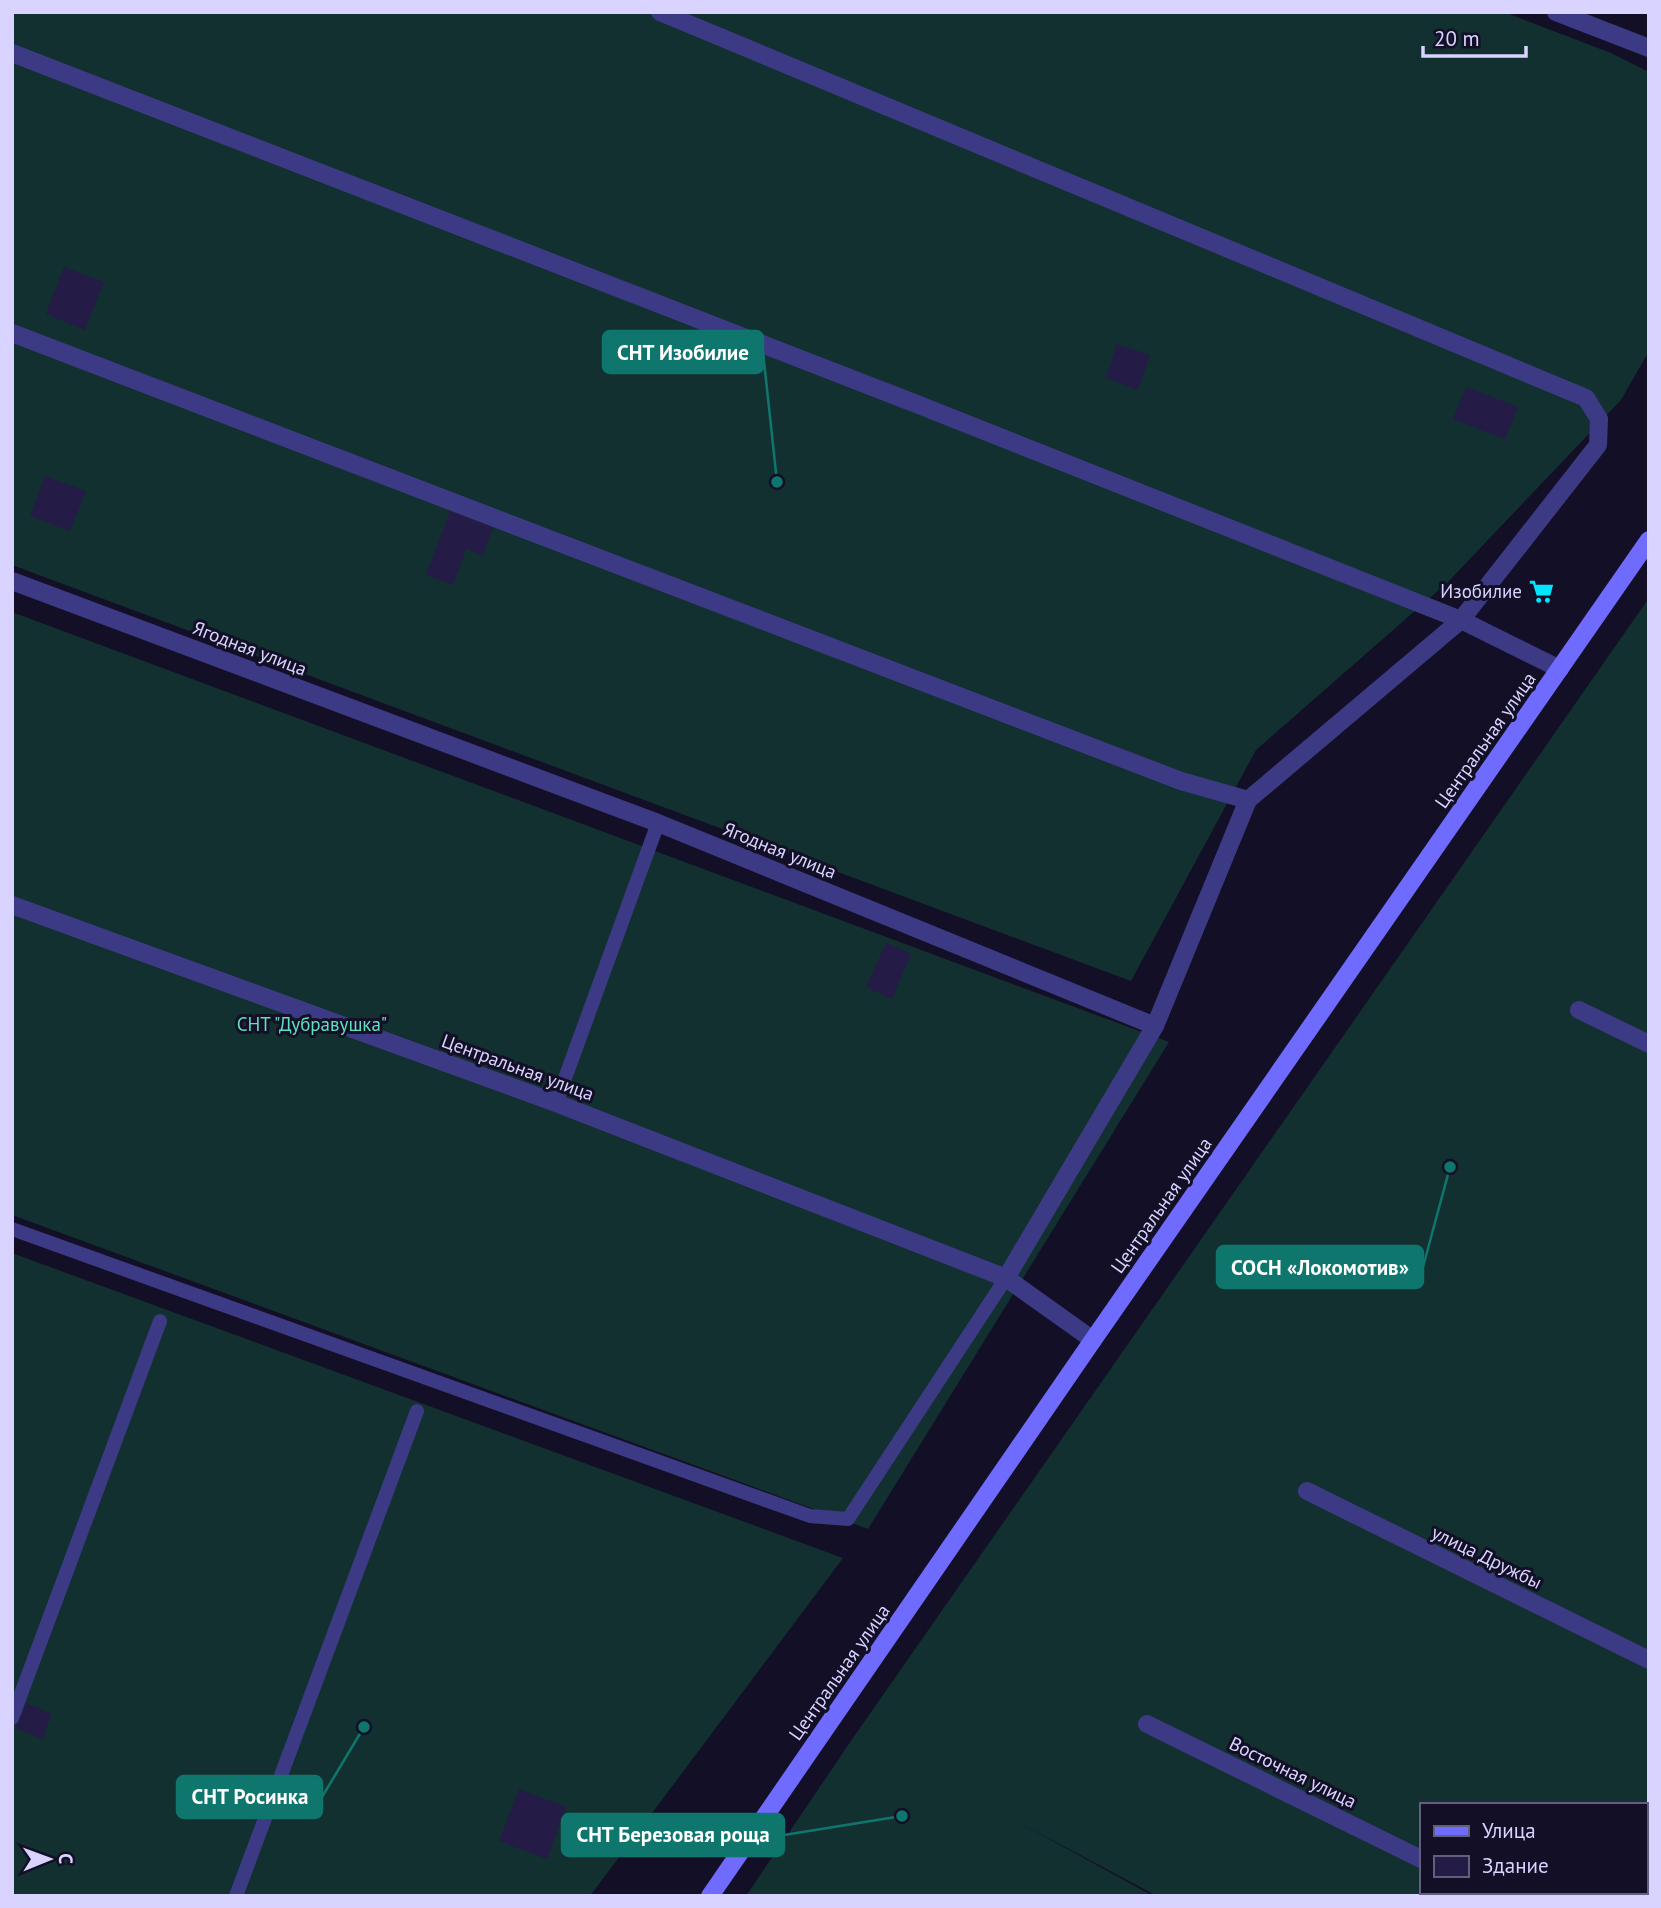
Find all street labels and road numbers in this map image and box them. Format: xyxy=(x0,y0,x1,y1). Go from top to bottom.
street label: Ягодная улица xyxy=(190,615,310,681)
street label: Центральная улица xyxy=(1429,667,1541,813)
street label: Ягодная улица xyxy=(720,816,840,884)
street label: Центральная улица xyxy=(439,1028,597,1106)
street label: Центральная улица xyxy=(1105,1132,1217,1278)
street label: улица Дружбы xyxy=(1428,1520,1546,1594)
street label: Центральная улица xyxy=(783,1599,895,1745)
street label: Восточная улица xyxy=(1226,1731,1360,1813)

